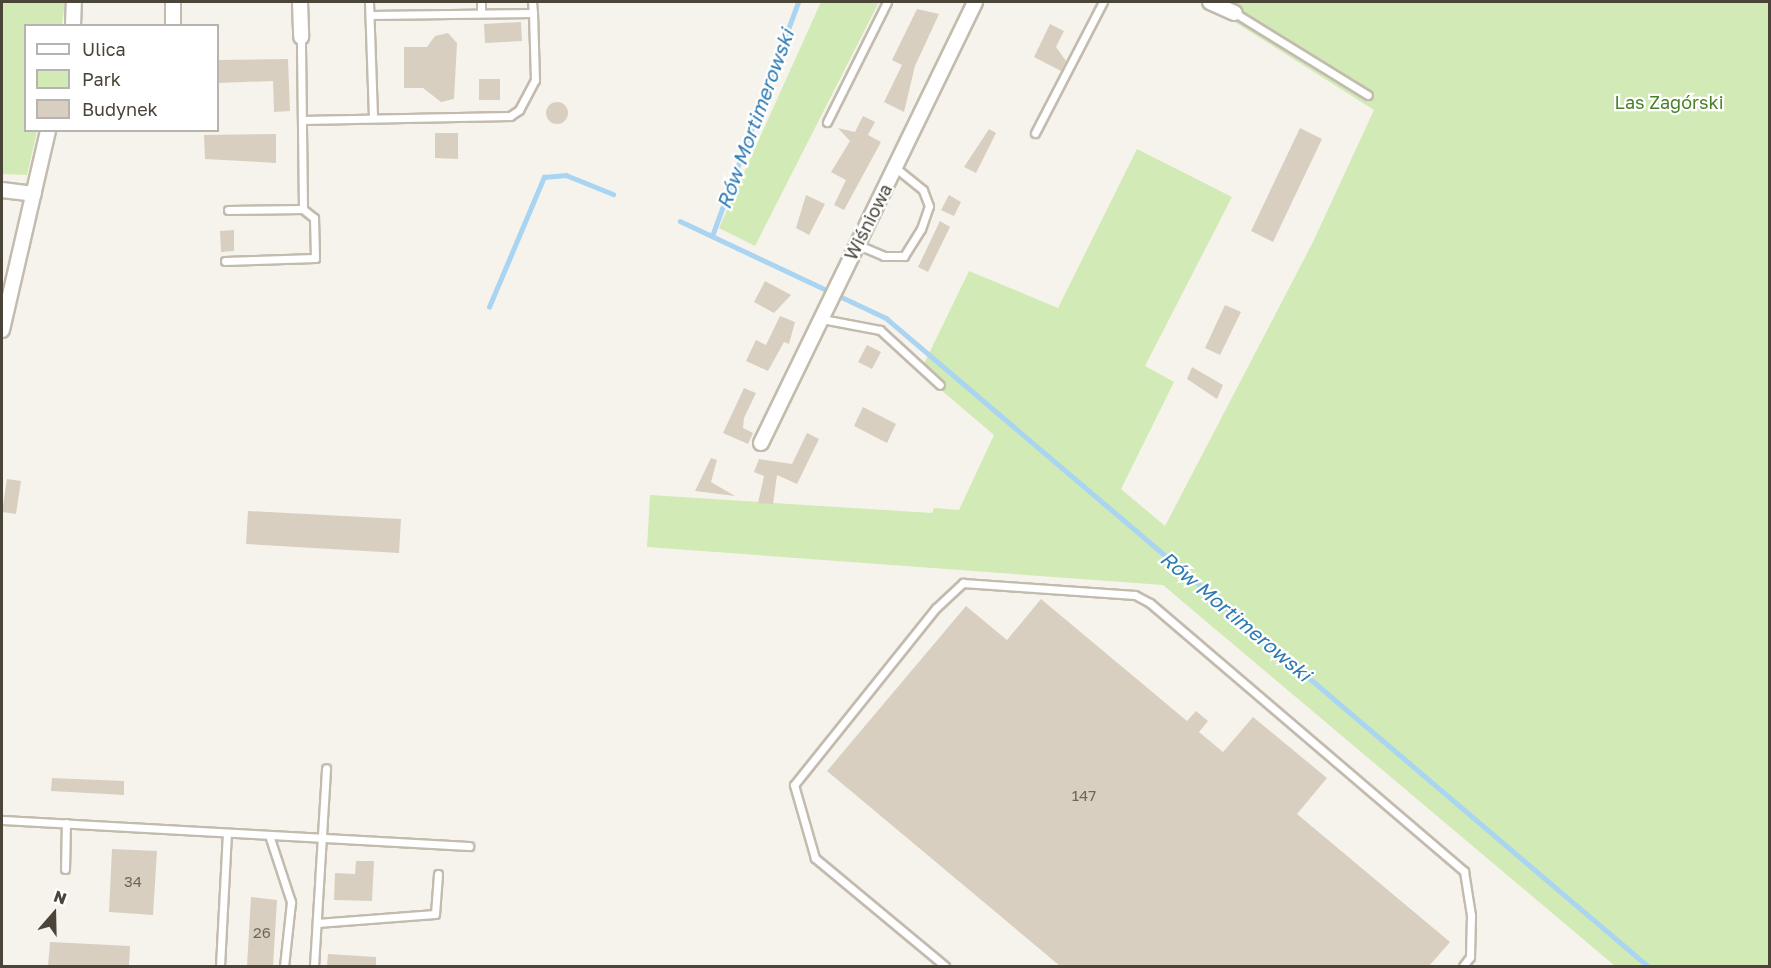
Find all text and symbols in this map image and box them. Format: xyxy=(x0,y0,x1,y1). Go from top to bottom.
legend xyxy=(24,24,219,132)
water label: Rów Mortimerowski xyxy=(711,26,799,212)
text: Ulica xyxy=(82,38,126,60)
text: Park xyxy=(82,68,121,90)
park label: Las Zagórski xyxy=(1614,91,1724,113)
text: Budynek xyxy=(82,98,158,120)
street label: Wiśniowa xyxy=(840,180,896,264)
water label: Rów Mortimerowski xyxy=(1156,546,1316,686)
house number: 147 xyxy=(1072,787,1096,805)
house number: 34 xyxy=(124,873,142,891)
north arrow xyxy=(24,884,84,944)
text: N xyxy=(51,886,69,909)
house number: 26 xyxy=(253,924,271,942)

